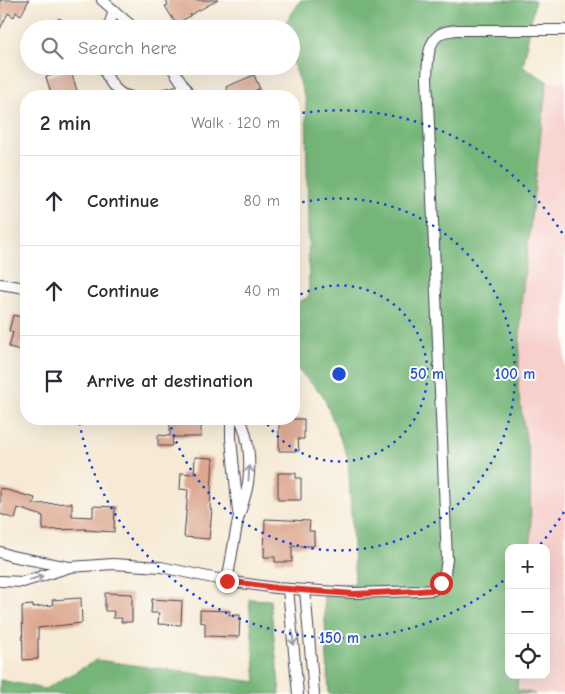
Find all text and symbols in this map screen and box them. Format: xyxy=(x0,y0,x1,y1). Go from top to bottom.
search box xyxy=(20,20,300,75)
icon: search xyxy=(38,34,66,62)
text: Search here xyxy=(78,37,177,59)
text: 2 min xyxy=(40,111,91,135)
text: Walk · 120 m xyxy=(191,114,280,132)
icon: ahead xyxy=(40,187,68,215)
text: Continue xyxy=(87,190,159,212)
text: 80 m xyxy=(243,192,280,210)
icon: ahead xyxy=(40,277,68,305)
text: Continue xyxy=(87,280,159,302)
text: 40 m xyxy=(244,282,280,300)
centre of rings xyxy=(330,365,348,383)
text: 50 m xyxy=(410,365,444,383)
text: 100 m xyxy=(495,365,535,383)
icon: arrive xyxy=(40,367,68,395)
text: Arrive at destination xyxy=(87,370,253,392)
one-way arrow xyxy=(244,465,253,481)
map controls xyxy=(505,544,550,679)
button: + xyxy=(505,544,550,589)
route end xyxy=(216,570,239,593)
route start xyxy=(430,572,453,595)
one-way arrow xyxy=(27,573,43,582)
button: − xyxy=(505,589,550,634)
one-way arrow xyxy=(288,629,297,645)
text: 150 m xyxy=(319,629,359,647)
button: locate xyxy=(505,634,550,679)

